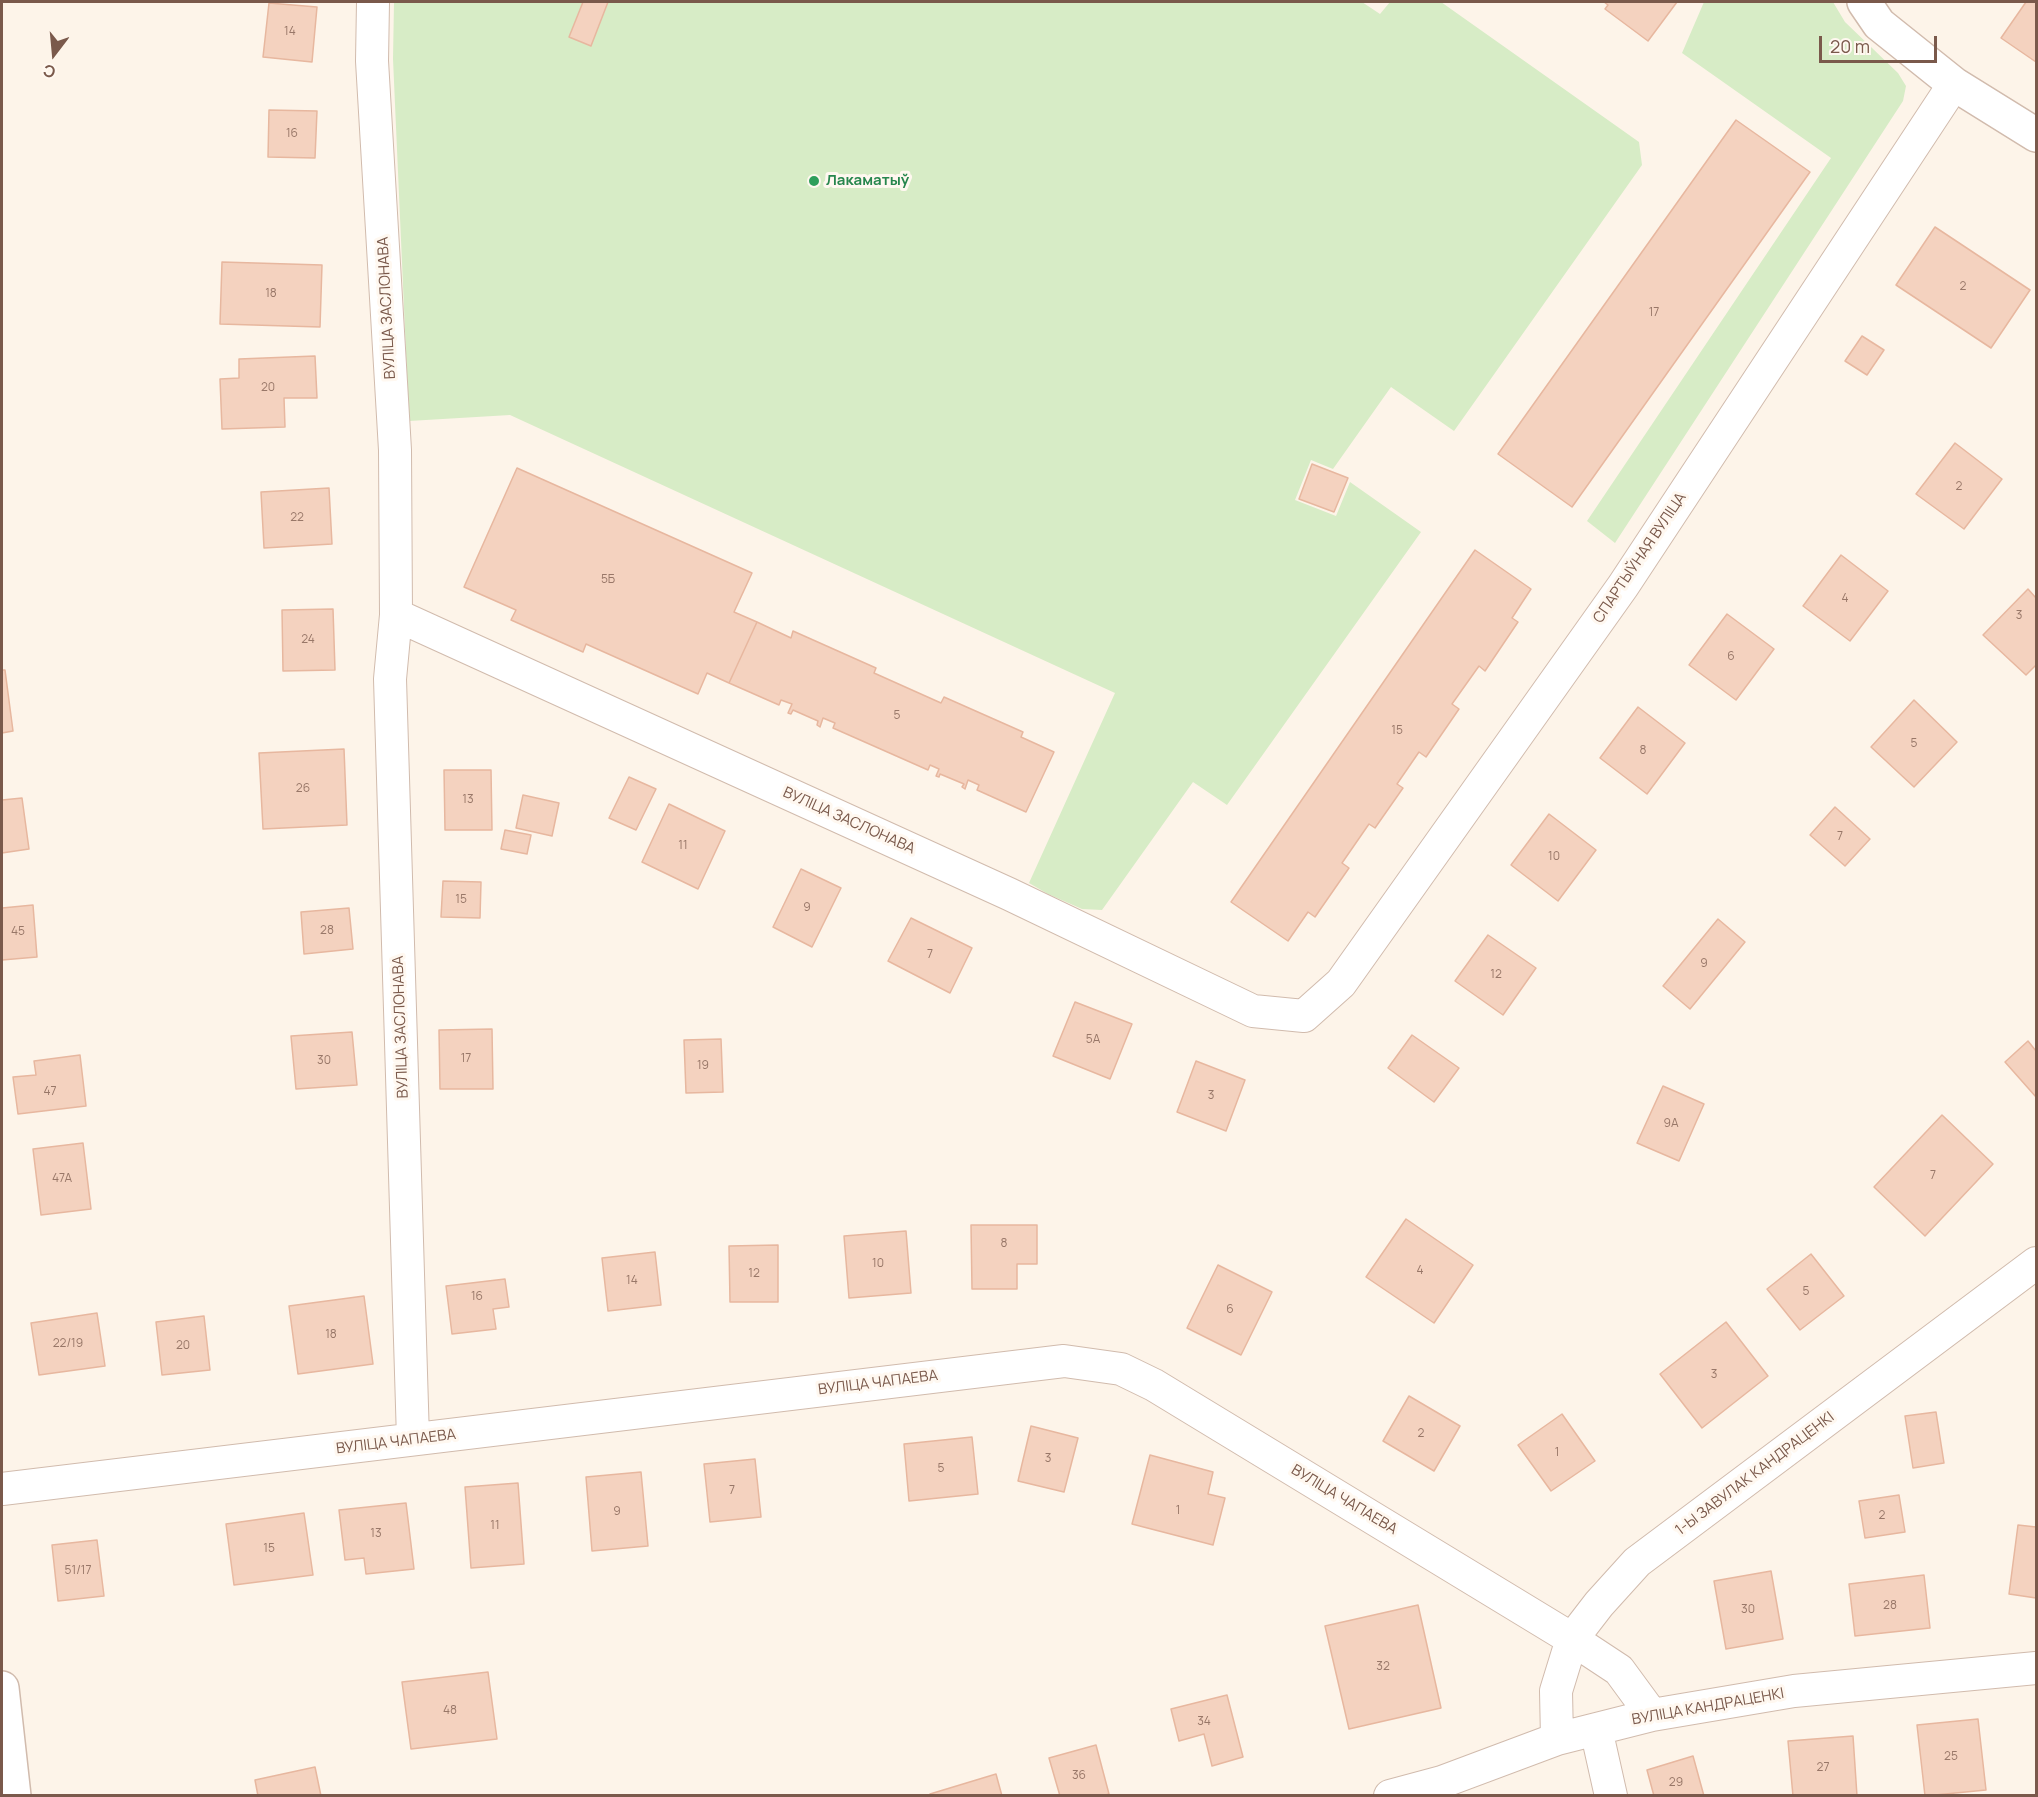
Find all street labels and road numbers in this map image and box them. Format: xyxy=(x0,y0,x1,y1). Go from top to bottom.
street label: ВУЛІЦА ЗАСЛОНАВА xyxy=(374,236,400,380)
street label: СПАРТЫЎНАЯ ВУЛІЦА xyxy=(1590,489,1690,627)
street label: ВУЛІЦА ЗАСЛОНАВА xyxy=(780,784,918,858)
street label: ВУЛІЦА ЗАСЛОНАВА xyxy=(390,955,412,1099)
street label: ВУЛІЦА ЧАПАЕВА xyxy=(817,1367,939,1399)
street label: 1-Ы ЗАВУЛАК КАНДРАЦЕНКІ xyxy=(1672,1408,1838,1540)
street label: ВУЛІЦА ЧАПАЕВА xyxy=(335,1426,457,1458)
street label: ВУЛІЦА ЧАПАЕВА xyxy=(1288,1461,1400,1539)
street label: ВУЛІЦА КАНДРАЦЕНКІ xyxy=(1630,1685,1786,1729)

